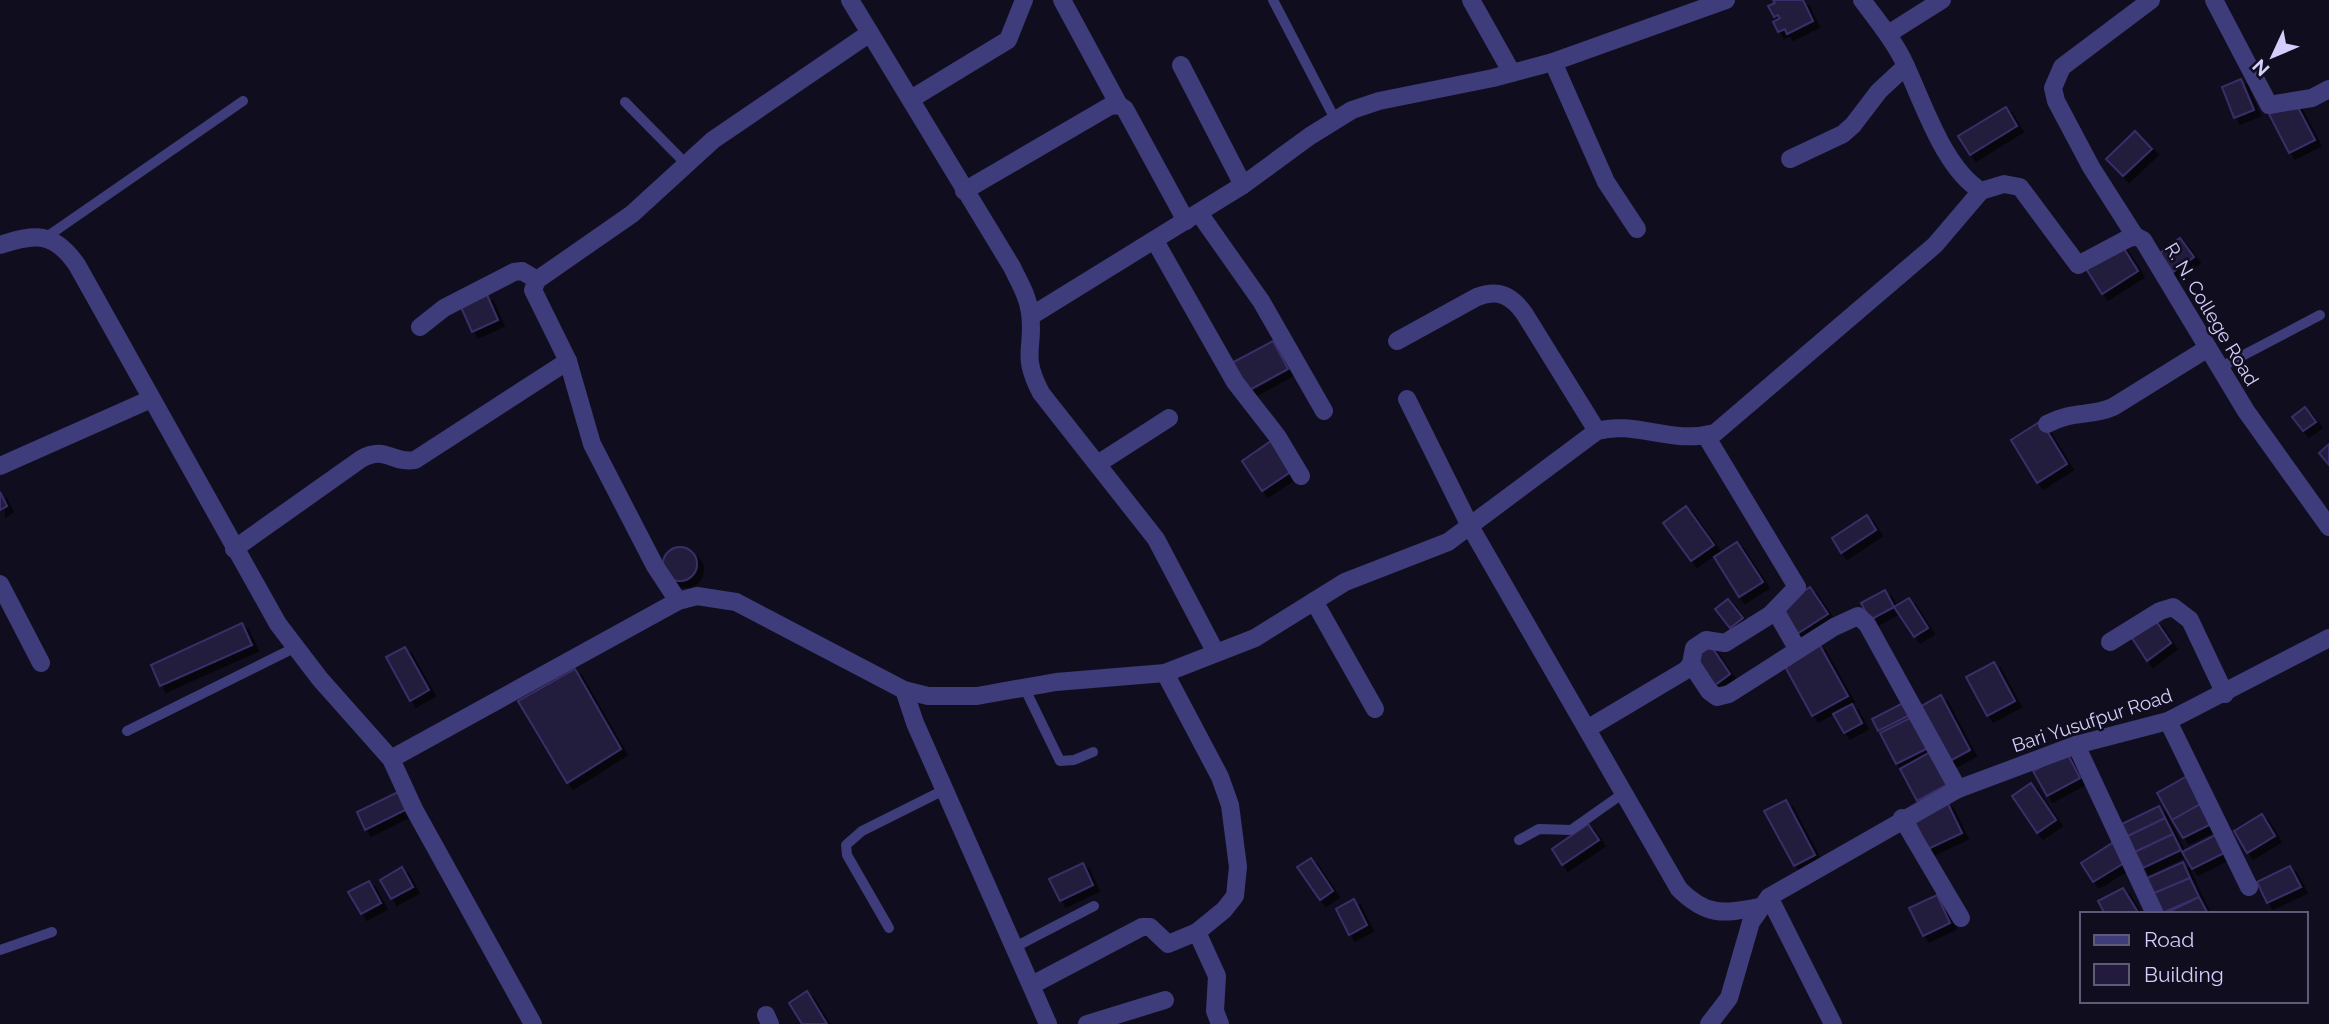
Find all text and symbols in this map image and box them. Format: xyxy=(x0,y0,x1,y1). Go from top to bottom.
north arrow xyxy=(2238,21,2308,91)
text: N xyxy=(2248,55,2274,81)
street label: R. N. College Road xyxy=(2161,238,2263,390)
street label: Bari Yusufpur Road xyxy=(2009,684,2175,756)
legend xyxy=(2080,912,2308,1003)
text: Road xyxy=(2144,927,2194,952)
text: Building xyxy=(2144,962,2224,987)

